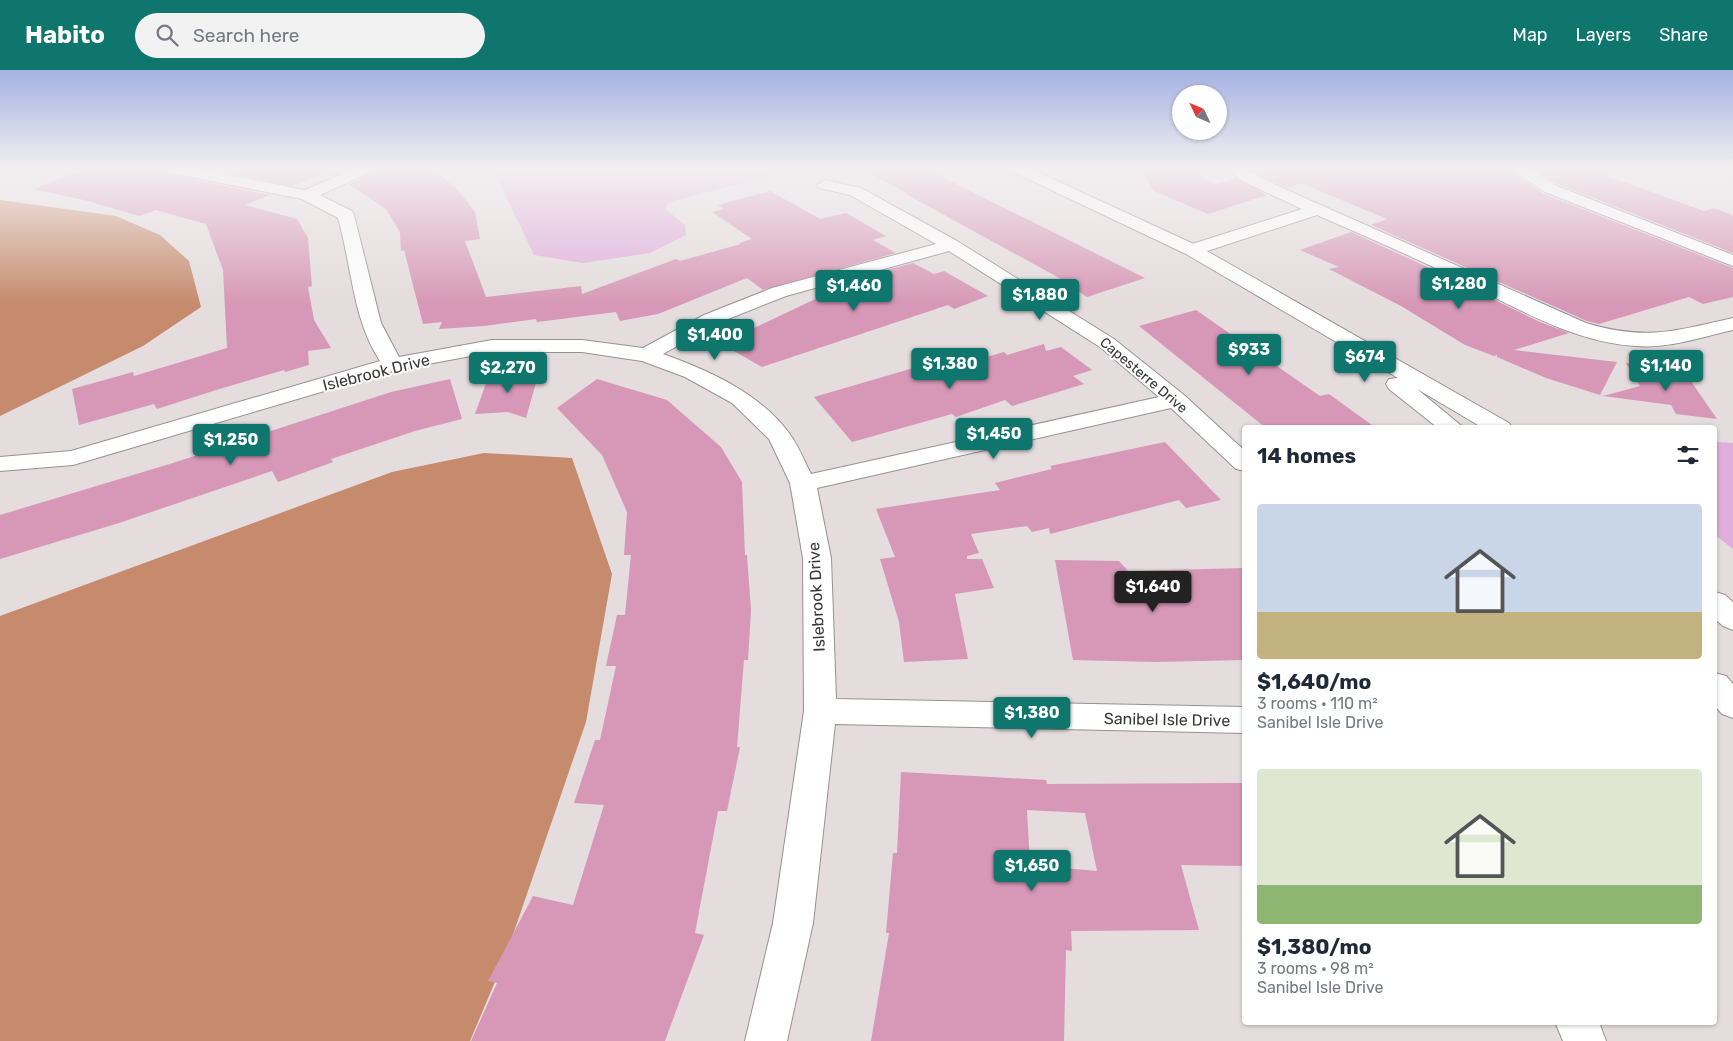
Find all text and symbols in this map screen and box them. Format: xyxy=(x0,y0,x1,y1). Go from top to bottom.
search box xyxy=(135,13,485,58)
text: Habito xyxy=(25,21,105,49)
icon: search xyxy=(153,21,181,49)
text: Search here xyxy=(193,24,300,47)
text: Map xyxy=(1513,24,1548,46)
text: Layers xyxy=(1576,24,1631,46)
text: Share xyxy=(1659,24,1708,46)
north arrow xyxy=(1172,85,1228,140)
map controls xyxy=(1172,85,1227,140)
pin: $1,280 xyxy=(1418,268,1500,310)
pin: $1,460 xyxy=(813,270,895,312)
text: $1,280 xyxy=(1431,274,1487,293)
text: $1,460 xyxy=(826,276,882,295)
pin: $1,880 xyxy=(999,278,1081,321)
text: $1,880 xyxy=(1012,285,1068,304)
pin: $1,400 xyxy=(674,318,756,361)
text: $1,400 xyxy=(687,325,743,344)
street label: Capesterre Drive xyxy=(1096,334,1191,417)
pin: $933 xyxy=(1219,334,1279,376)
text: $933 xyxy=(1228,340,1270,359)
pin: $674 xyxy=(1335,340,1395,383)
text: $674 xyxy=(1345,347,1385,366)
pin: $1,380 xyxy=(909,348,991,390)
street label: Islebrook Drive xyxy=(321,350,432,395)
pin: $1,140 xyxy=(1625,350,1707,392)
pin: $2,270 xyxy=(467,352,549,394)
text: $1,380 xyxy=(922,354,978,373)
text: $1,140 xyxy=(1640,356,1692,375)
text: $2,270 xyxy=(480,358,536,377)
pin: $1,450 xyxy=(953,418,1035,460)
pin: $1,250 xyxy=(190,424,272,466)
text: $1,450 xyxy=(966,424,1022,443)
text: $1,250 xyxy=(204,430,258,449)
icon: filters xyxy=(1674,441,1702,469)
text: 14 homes xyxy=(1257,443,1356,468)
icon: home xyxy=(1435,536,1525,626)
street label: Islebrook Drive xyxy=(804,542,829,652)
pin: $1,640 xyxy=(1112,570,1194,613)
text: $1,640 xyxy=(1125,577,1181,596)
text: $1,640/mo xyxy=(1257,669,1371,694)
text: 3 rooms · 110 m² xyxy=(1257,694,1378,713)
pin: $1,380 xyxy=(991,696,1073,739)
text: $1,380 xyxy=(1004,703,1060,722)
street label: Sanibel Isle Drive xyxy=(1104,709,1230,730)
text: Sanibel Isle Drive xyxy=(1257,713,1383,732)
icon: home xyxy=(1435,801,1525,891)
pin: $1,650 xyxy=(991,850,1073,892)
text: $1,650 xyxy=(1005,856,1059,875)
text: $1,380/mo xyxy=(1257,934,1372,959)
text: 3 rooms · 98 m² xyxy=(1257,959,1374,978)
text: Sanibel Isle Drive xyxy=(1257,978,1383,997)

